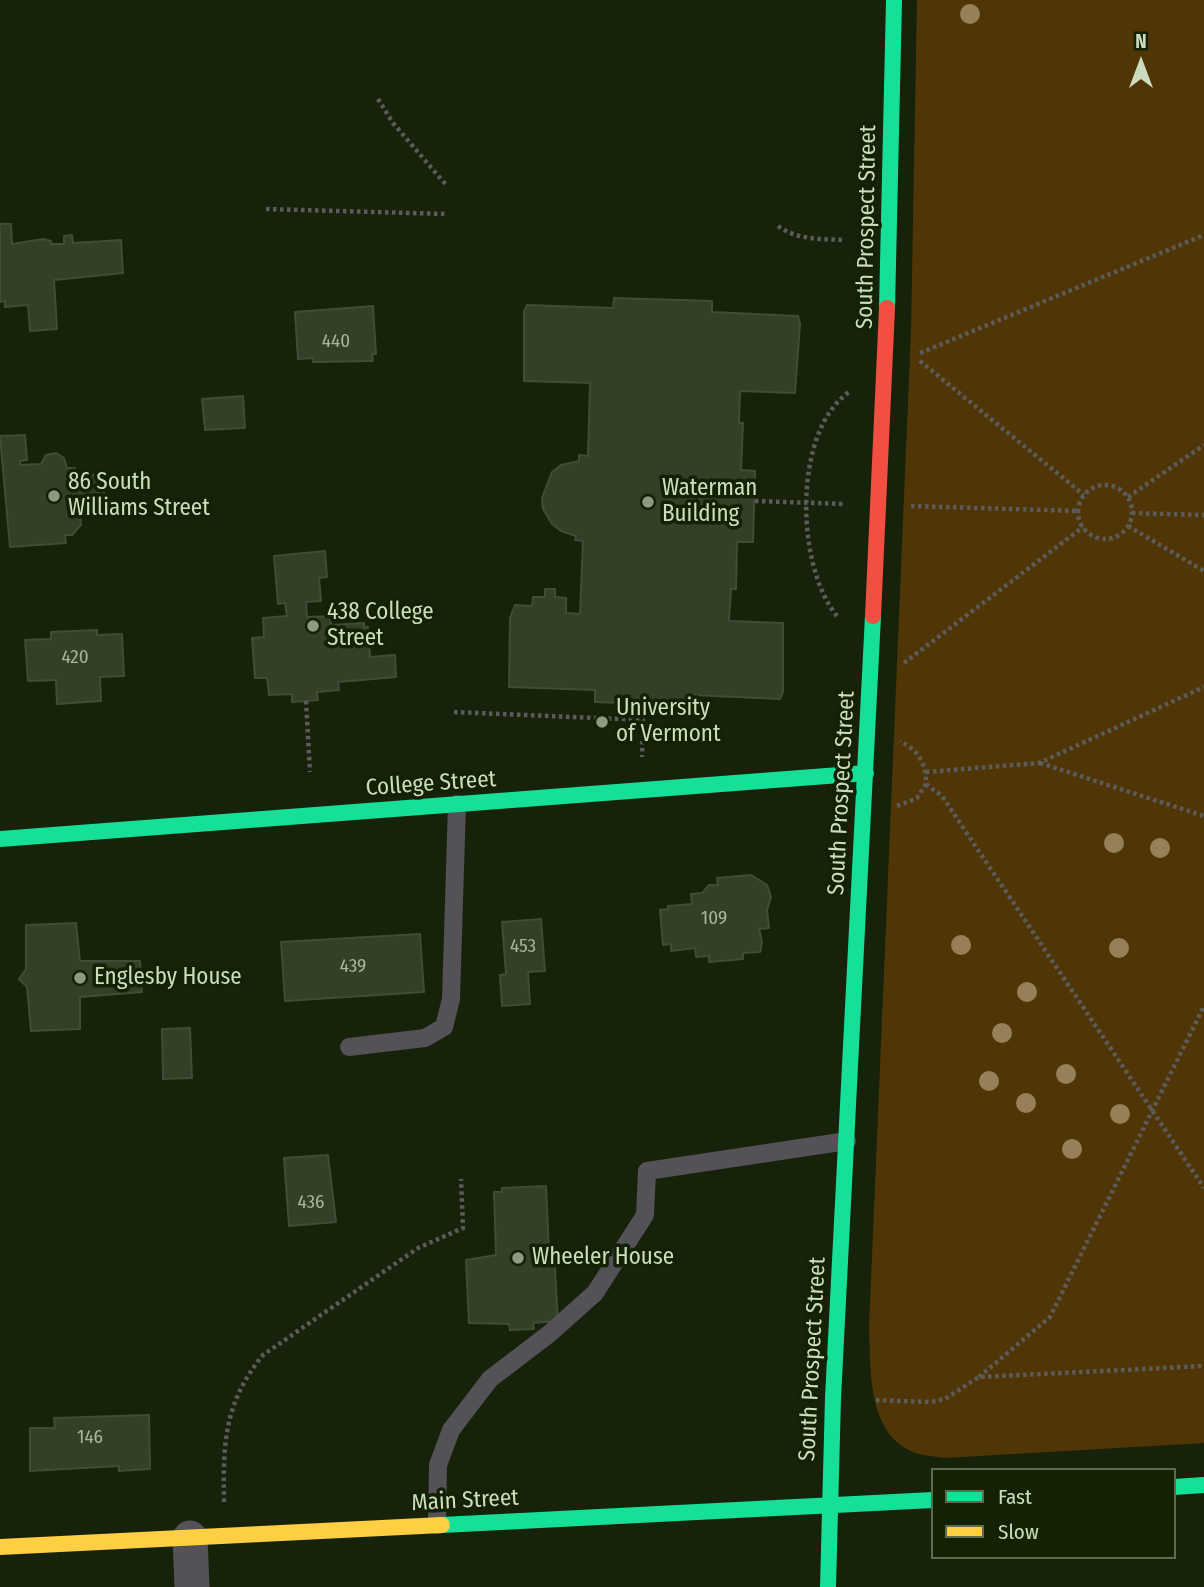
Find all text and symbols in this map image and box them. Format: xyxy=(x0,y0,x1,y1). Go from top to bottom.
north arrow xyxy=(1106,28,1176,98)
text: N xyxy=(1135,30,1147,53)
street label: South Prospect Street xyxy=(851,125,883,329)
house number: 440 xyxy=(322,331,350,353)
place label: 86 South Williams Street xyxy=(68,469,210,523)
place label: Waterman Building xyxy=(662,475,757,529)
marker: 86 South Williams Street xyxy=(46,488,62,504)
marker: Waterman Building xyxy=(640,494,656,510)
place label: 438 College Street xyxy=(327,599,434,653)
marker: 438 College Street xyxy=(305,618,321,634)
house number: 420 xyxy=(61,647,89,669)
street label: South Prospect Street xyxy=(823,690,861,896)
place label: University of Vermont xyxy=(616,695,720,749)
marker: University of Vermont xyxy=(594,714,610,730)
street label: College Street xyxy=(365,766,497,802)
house number: 109 xyxy=(701,908,727,930)
house number: 453 xyxy=(510,936,536,958)
house number: 439 xyxy=(340,956,366,978)
place label: Englesby House xyxy=(94,964,242,992)
marker: Englesby House xyxy=(72,970,88,986)
house number: 436 xyxy=(298,1192,324,1214)
place label: Wheeler House xyxy=(532,1244,674,1272)
marker: Wheeler House xyxy=(510,1250,526,1266)
street label: South Prospect Street xyxy=(794,1256,832,1462)
house number: 146 xyxy=(77,1427,103,1449)
legend xyxy=(931,1468,1176,1559)
street label: Main Street xyxy=(411,1484,519,1518)
text: Fast xyxy=(998,1484,1032,1510)
text: Slow xyxy=(998,1519,1039,1545)

